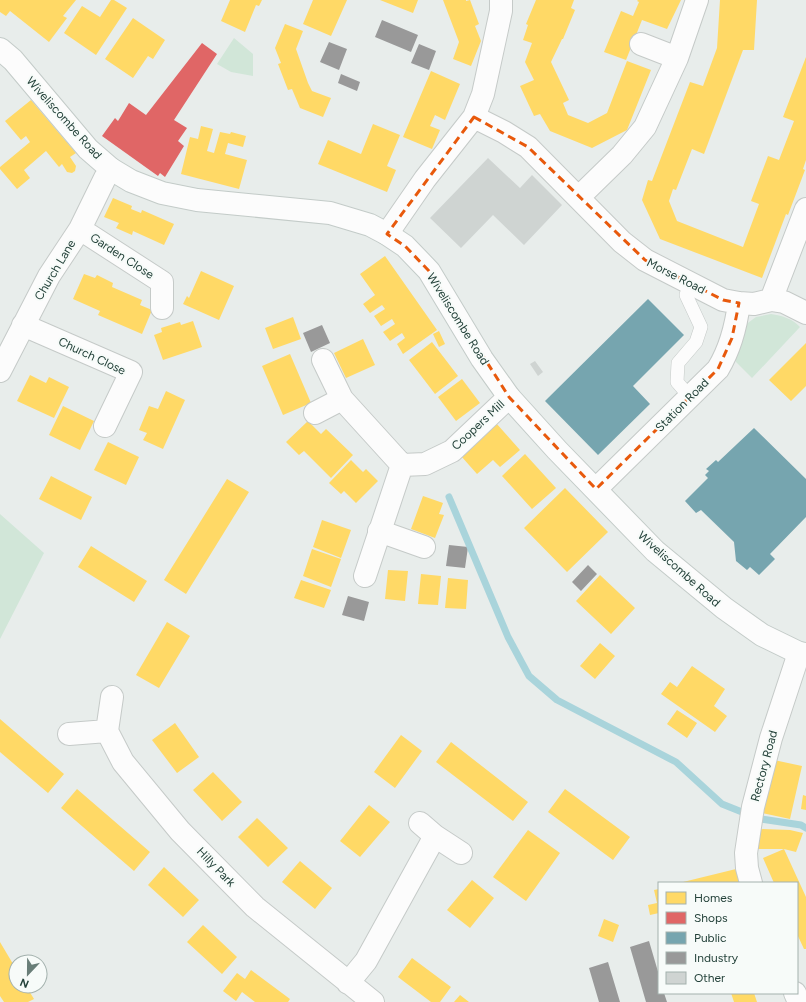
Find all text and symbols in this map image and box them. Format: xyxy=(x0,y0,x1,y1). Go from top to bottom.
street label: Wiveliscombe Road xyxy=(23,74,105,162)
street label: Garden Close xyxy=(88,230,157,282)
street label: Church Lane xyxy=(32,237,79,303)
street label: Morse Road xyxy=(644,255,708,297)
street label: Wiveliscombe Road xyxy=(424,270,492,368)
street label: Church Close xyxy=(56,334,128,378)
street label: Station Road xyxy=(652,375,712,435)
street label: Coopers Mill xyxy=(449,397,507,453)
street label: Wiveliscombe Road xyxy=(635,528,723,610)
street label: Rectory Road xyxy=(748,729,780,803)
street label: Hilly Park xyxy=(194,844,238,890)
legend xyxy=(658,882,798,994)
text: Homes xyxy=(694,891,733,905)
text: Shops xyxy=(694,911,728,925)
text: Public xyxy=(694,931,727,945)
text: Industry xyxy=(694,951,739,965)
north arrow xyxy=(8,954,48,994)
text: Other xyxy=(694,971,725,985)
text: N xyxy=(18,975,31,990)

